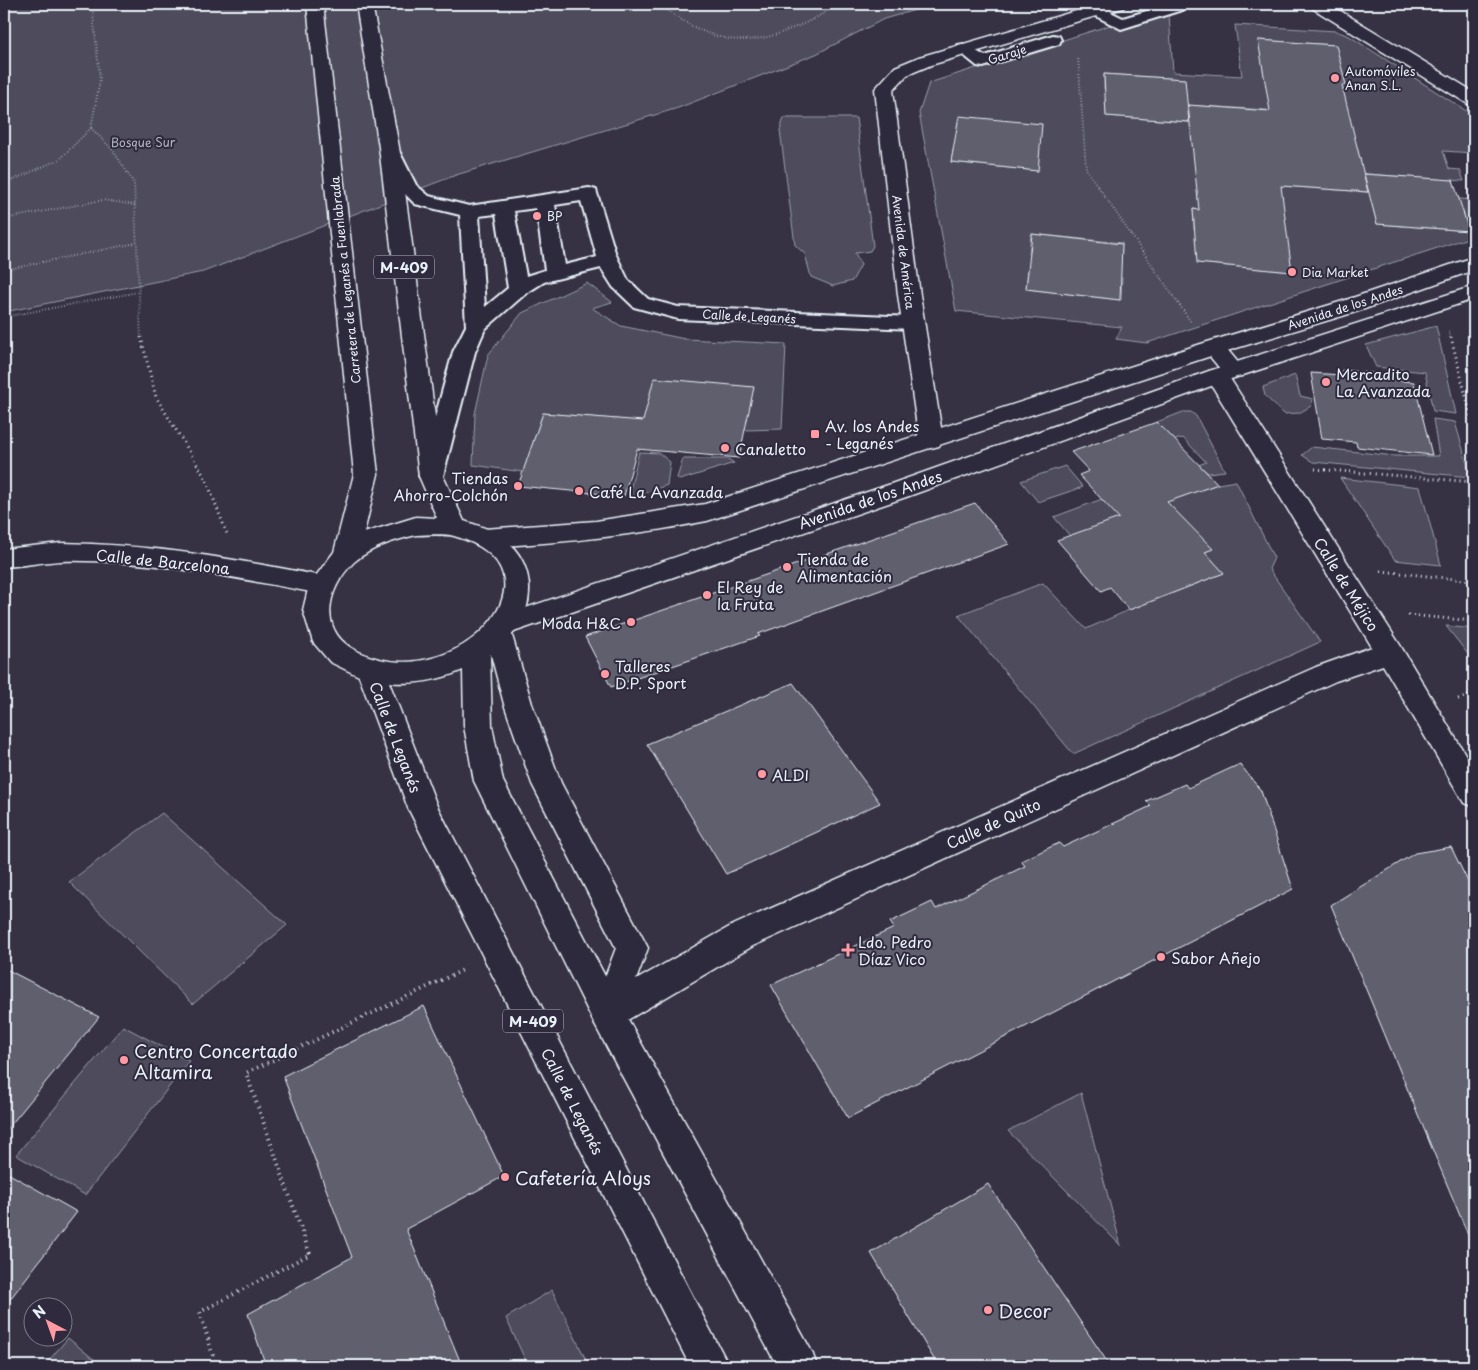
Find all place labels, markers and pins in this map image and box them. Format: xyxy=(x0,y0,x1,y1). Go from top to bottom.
place label: Automóviles Anan S.L. xyxy=(1345,62,1416,94)
marker: Automóviles Anan S.L. xyxy=(1329,72,1341,84)
place label: BP xyxy=(547,207,562,225)
marker: BP xyxy=(531,210,543,222)
place label: Dia Market xyxy=(1302,263,1369,281)
marker: Dia Market xyxy=(1286,266,1298,278)
place label: Mercadito La Avanzada xyxy=(1336,362,1431,402)
marker: Mercadito La Avanzada xyxy=(1320,376,1332,388)
place label: Av. los Andes - Leganés xyxy=(825,414,919,454)
marker: Av. los Andes - Leganés xyxy=(809,428,821,440)
place label: Canaletto xyxy=(735,437,806,460)
marker: Canaletto xyxy=(719,442,731,454)
place label: Tiendas Ahorro-Colchón xyxy=(394,466,508,506)
marker: Tiendas Ahorro-Colchón xyxy=(512,480,524,492)
place label: Café La Avanzada xyxy=(589,480,724,503)
marker: Café La Avanzada xyxy=(573,485,585,497)
place label: Tienda de Alimentación xyxy=(797,547,892,587)
marker: Tienda de Alimentación xyxy=(781,561,793,573)
place label: El Rey de la Fruta xyxy=(717,575,784,615)
marker: El Rey de la Fruta xyxy=(701,589,713,601)
place label: Moda H&C xyxy=(542,611,621,634)
marker: Moda H&C xyxy=(625,616,637,628)
place label: Talleres D.P. Sport xyxy=(615,654,686,694)
marker: Talleres D.P. Sport xyxy=(599,668,611,680)
place label: ALDI xyxy=(772,763,809,786)
marker: ALDI xyxy=(756,768,768,780)
place label: Ldo. Pedro Díaz Vico xyxy=(858,930,931,970)
marker: Ldo. Pedro Díaz Vico xyxy=(842,944,854,956)
place label: Sabor Añejo xyxy=(1171,946,1260,969)
marker: Sabor Añejo xyxy=(1155,951,1167,963)
place label: Centro Concertado Altamira xyxy=(134,1037,298,1085)
marker: Centro Concertado Altamira xyxy=(118,1054,130,1066)
place label: Cafetería Aloys xyxy=(515,1164,651,1191)
marker: Cafetería Aloys xyxy=(499,1171,511,1183)
place label: Decor xyxy=(998,1297,1052,1324)
marker: Decor xyxy=(982,1304,994,1316)

